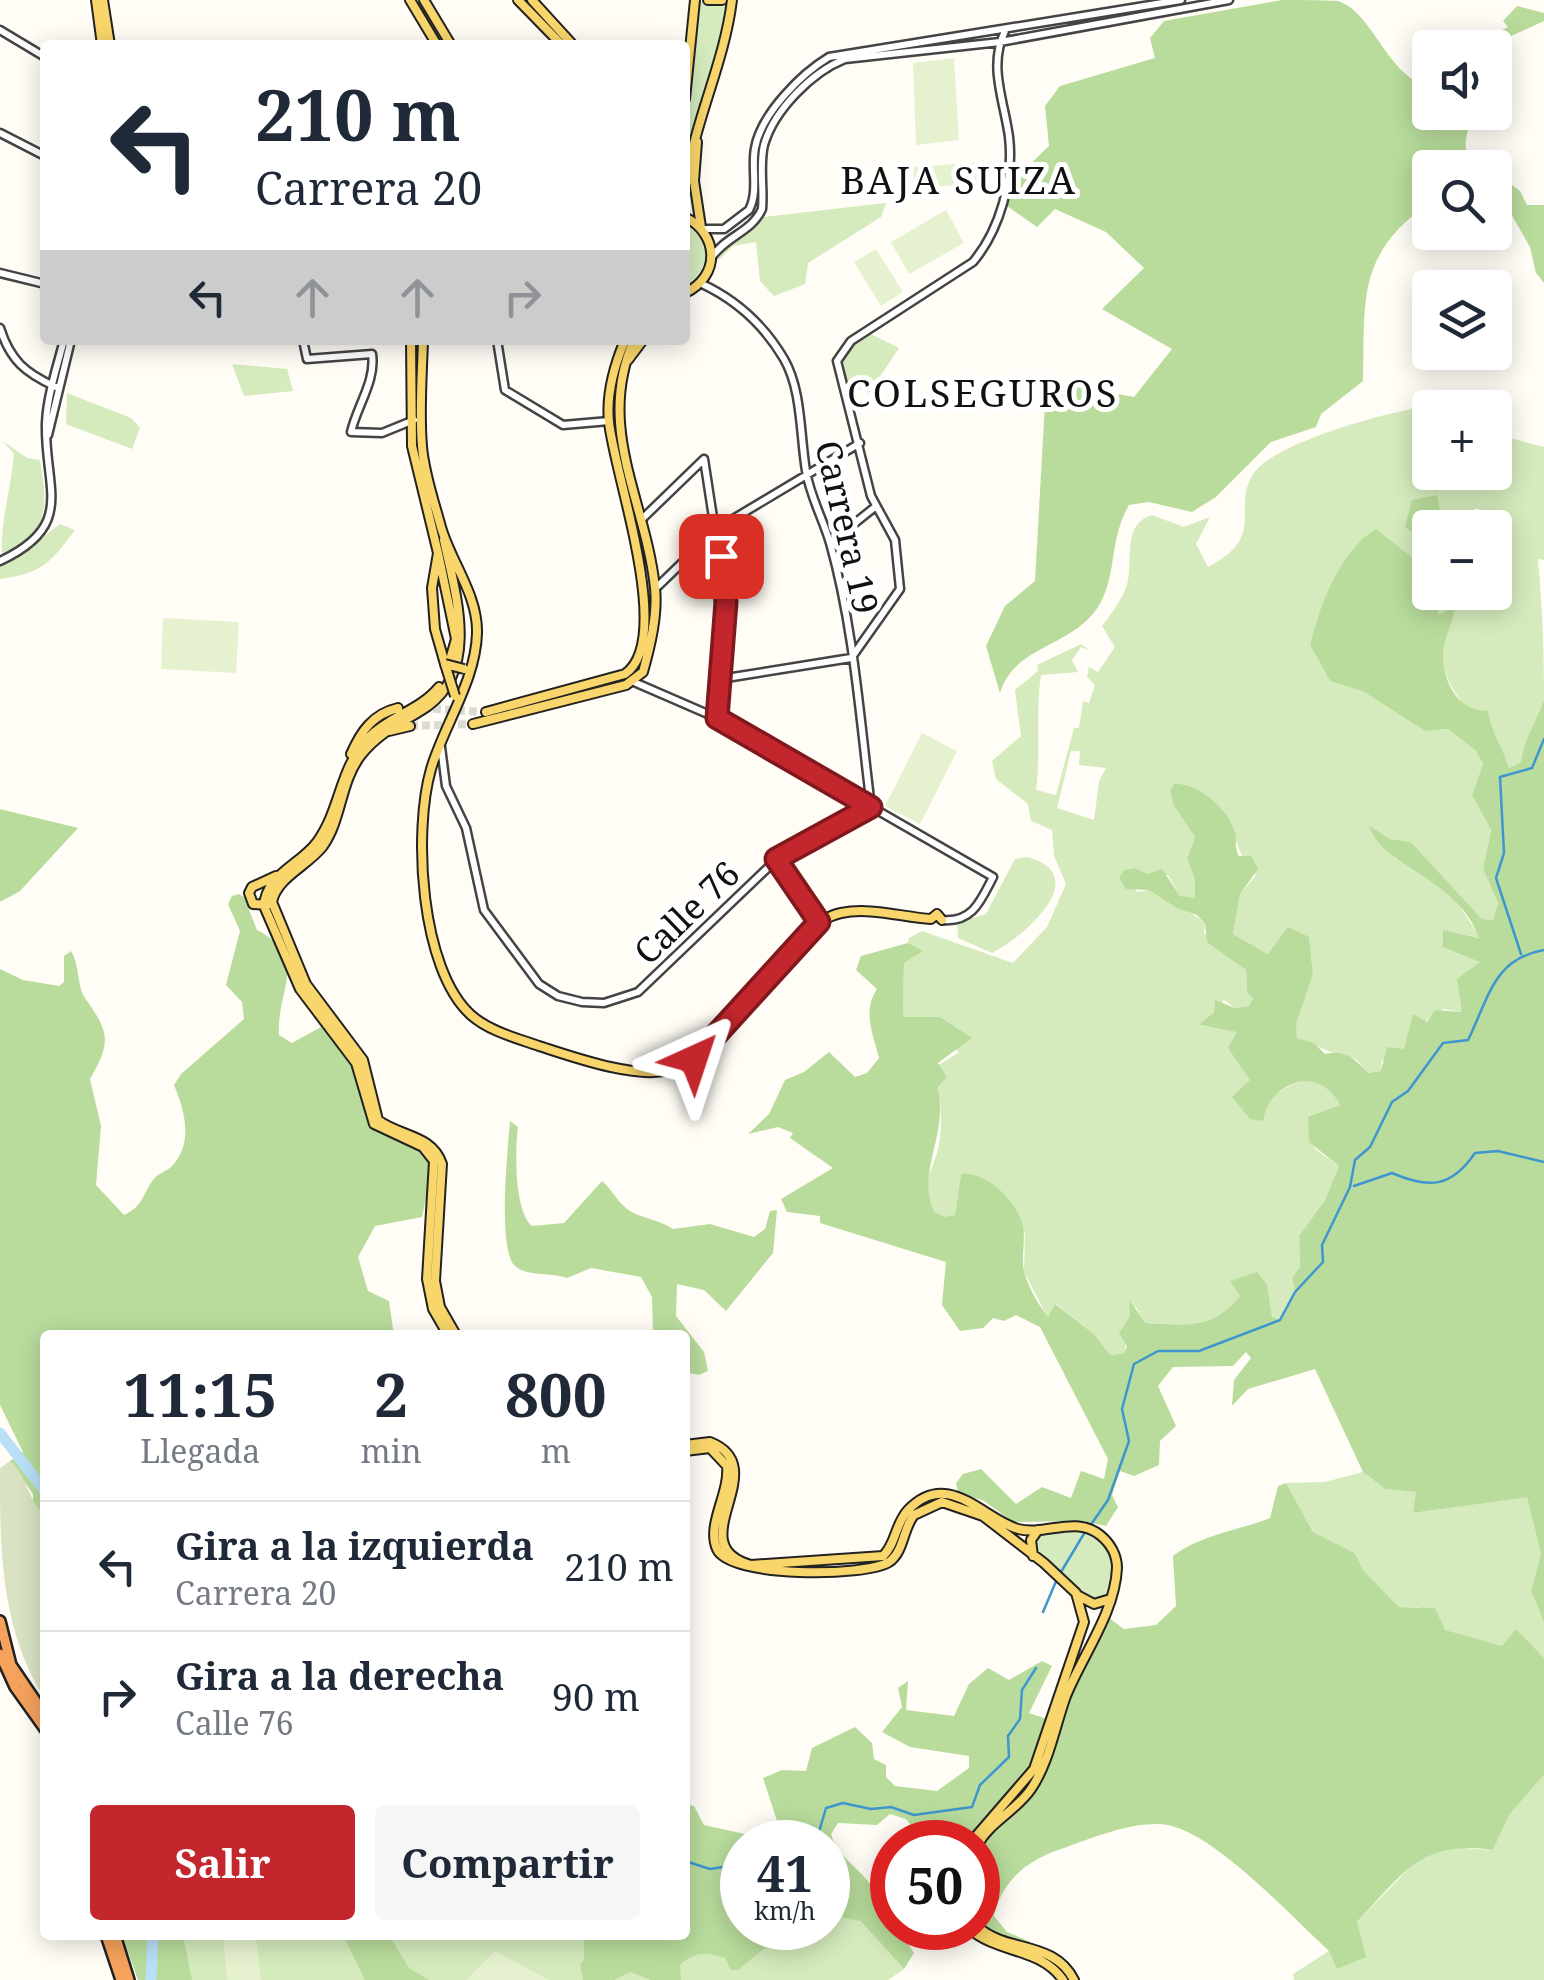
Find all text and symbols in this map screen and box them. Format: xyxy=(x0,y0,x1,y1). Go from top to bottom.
map controls xyxy=(1412,30,1512,610)
button: sound xyxy=(1412,30,1512,130)
text: 210 m xyxy=(255,66,461,162)
icon: left xyxy=(90,80,220,210)
button: search xyxy=(1412,150,1512,250)
district label: BAJA SUIZA xyxy=(840,153,1078,205)
text: Carrera 20 xyxy=(255,157,482,218)
icon: left xyxy=(180,270,235,325)
icon: ahead xyxy=(285,270,340,325)
icon: ahead xyxy=(390,270,445,325)
icon: right xyxy=(495,270,550,325)
button: layers xyxy=(1412,270,1512,370)
district label: COLSEGUROS xyxy=(847,366,1119,418)
button: + xyxy=(1412,390,1512,490)
street label: Carrera 19 xyxy=(805,436,891,618)
button: − xyxy=(1412,510,1512,610)
pin xyxy=(679,514,764,599)
icon: arrive xyxy=(694,529,749,584)
street label: Calle 76 xyxy=(623,850,749,974)
position arrow xyxy=(642,1007,746,1111)
text: 11:15 xyxy=(123,1353,277,1435)
text: 2 xyxy=(374,1353,408,1435)
text: 800 xyxy=(505,1353,607,1435)
text: Llegada xyxy=(140,1429,260,1472)
text: min xyxy=(361,1429,422,1472)
text: m xyxy=(541,1429,571,1472)
text: Gira a la izquierda xyxy=(175,1519,534,1571)
icon: left xyxy=(90,1539,145,1594)
text: 210 m xyxy=(564,1540,674,1592)
text: Carrera 20 xyxy=(175,1571,336,1614)
text: Gira a la derecha xyxy=(175,1649,504,1701)
icon: right xyxy=(90,1669,145,1724)
text: 90 m xyxy=(552,1670,640,1722)
text: Calle 76 xyxy=(175,1701,294,1744)
button: Salir xyxy=(90,1805,355,1920)
button: Compartir xyxy=(375,1805,640,1920)
speed limit sign: 50 xyxy=(870,1820,1000,1950)
text: 41 xyxy=(757,1839,813,1907)
text: km/h xyxy=(754,1893,816,1927)

